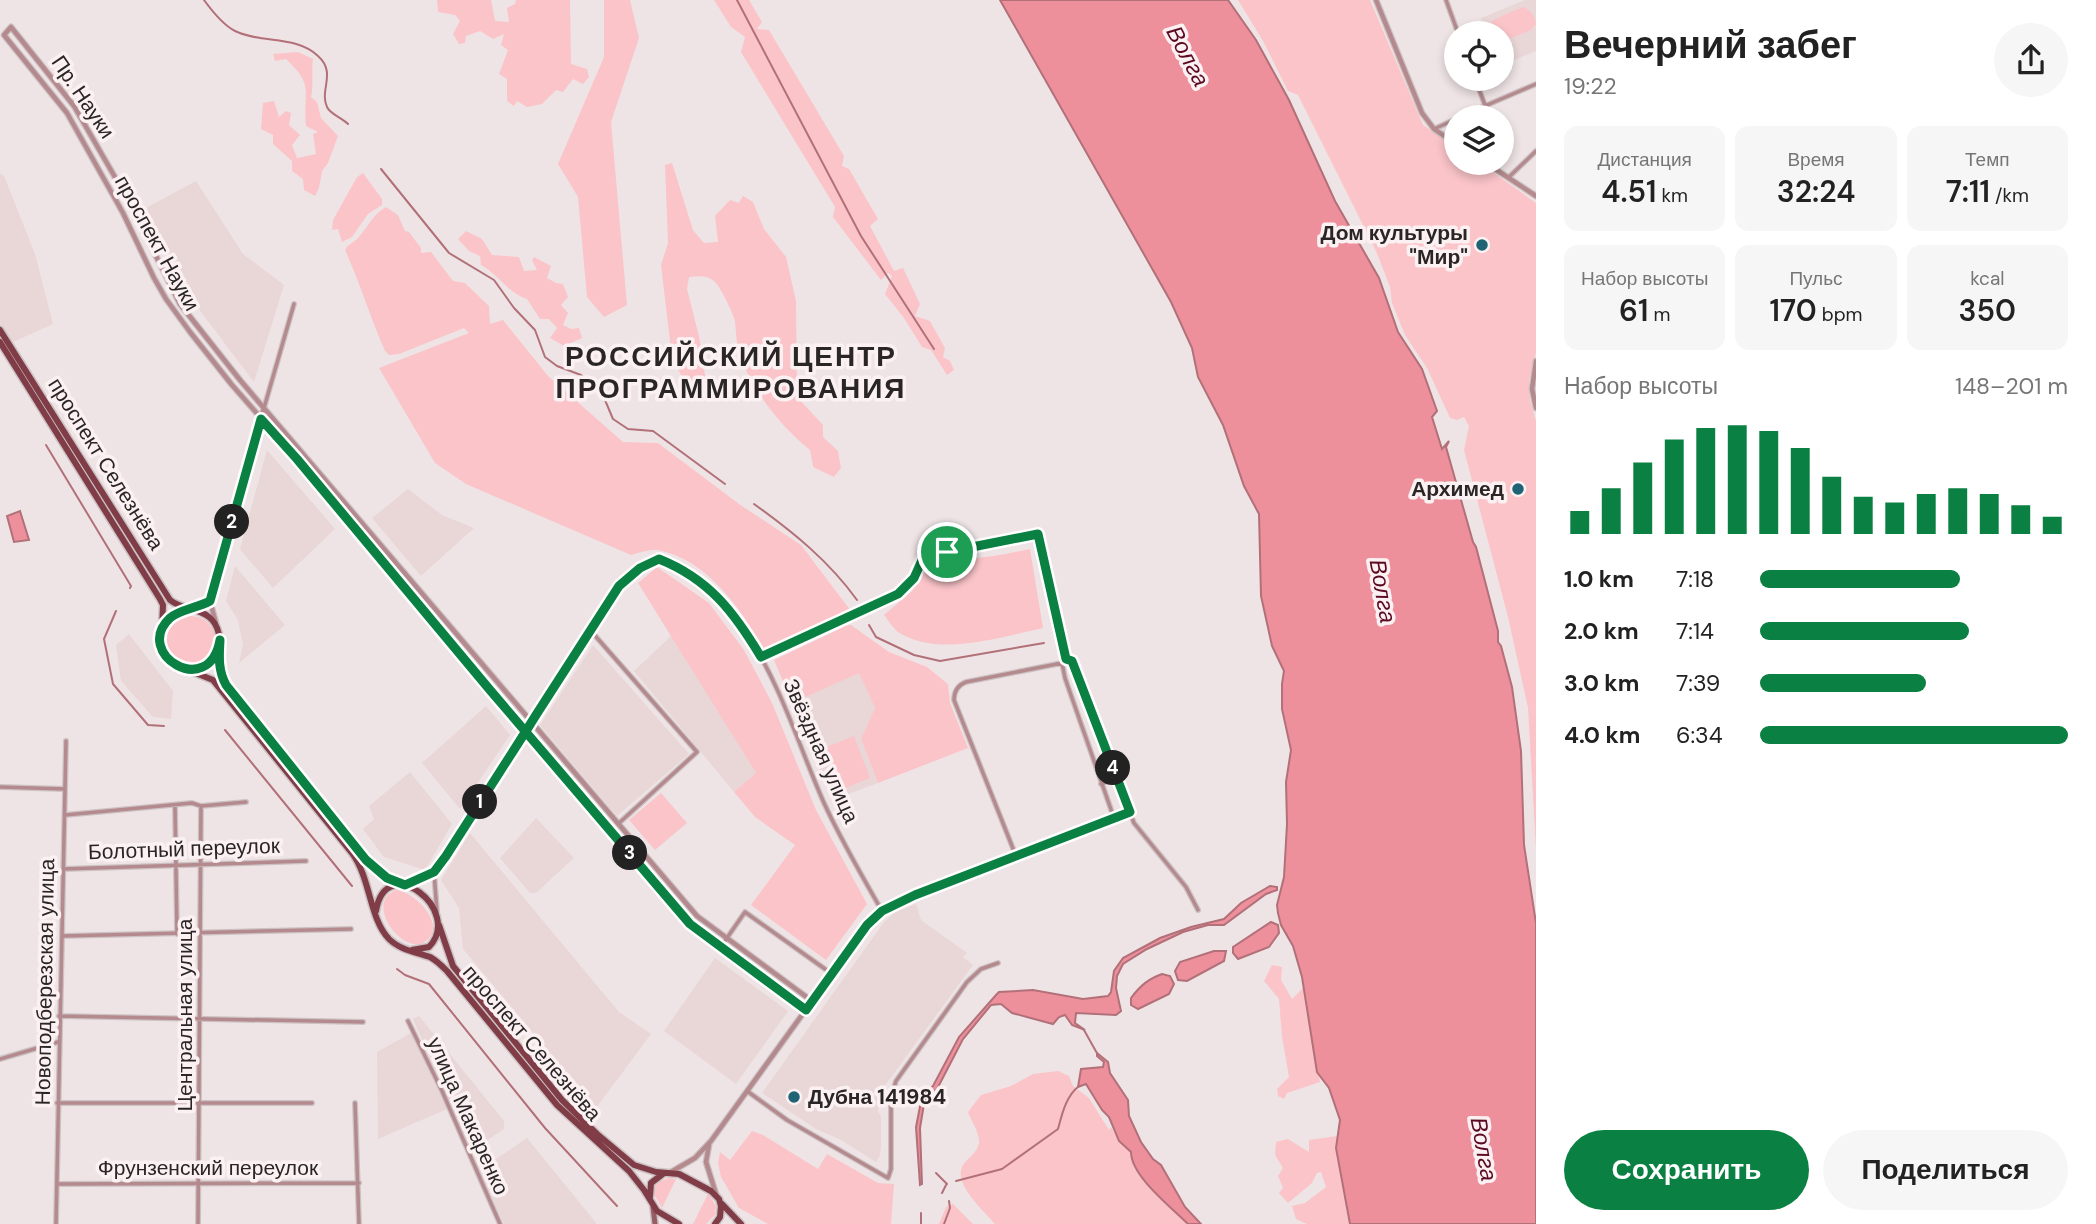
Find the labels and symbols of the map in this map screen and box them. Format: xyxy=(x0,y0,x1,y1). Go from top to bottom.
water label: Волга xyxy=(1160,20,1216,92)
street label: Пр. Науки xyxy=(45,50,121,144)
street label: проспект Науки xyxy=(108,170,206,316)
place label: Дом культуры "Мир" xyxy=(1320,219,1468,271)
marker: Дом культуры "Мир" xyxy=(1474,237,1490,253)
district label: РОССИЙСКИЙ ЦЕНТР ПРОГРАММИРОВАНИЯ xyxy=(556,338,906,407)
street label: проспект Селезнёва xyxy=(42,373,171,556)
place label: Архимед xyxy=(1411,475,1504,503)
marker: Архимед xyxy=(1510,481,1526,497)
pin: 2 xyxy=(215,504,250,540)
pin xyxy=(917,522,977,582)
water label: Волга xyxy=(1363,557,1403,625)
street label: Звёздная улица xyxy=(777,675,865,828)
pin: 4 xyxy=(1096,750,1130,786)
pin: 1 xyxy=(462,784,498,820)
street label: Болотный переулок xyxy=(88,832,281,866)
pin: 3 xyxy=(612,836,648,870)
street label: Новоподберезская улица xyxy=(29,858,61,1106)
street label: Центральная улица xyxy=(171,918,199,1111)
street label: проспект Селезнёва xyxy=(456,959,608,1127)
street label: улица Макаренко xyxy=(421,1033,515,1199)
place label: Дубна 141984 xyxy=(808,1083,946,1111)
marker: Дубна 141984 xyxy=(786,1089,802,1105)
water label: Волга xyxy=(1464,1115,1504,1183)
street label: Фрунзенский переулок xyxy=(98,1154,319,1182)

